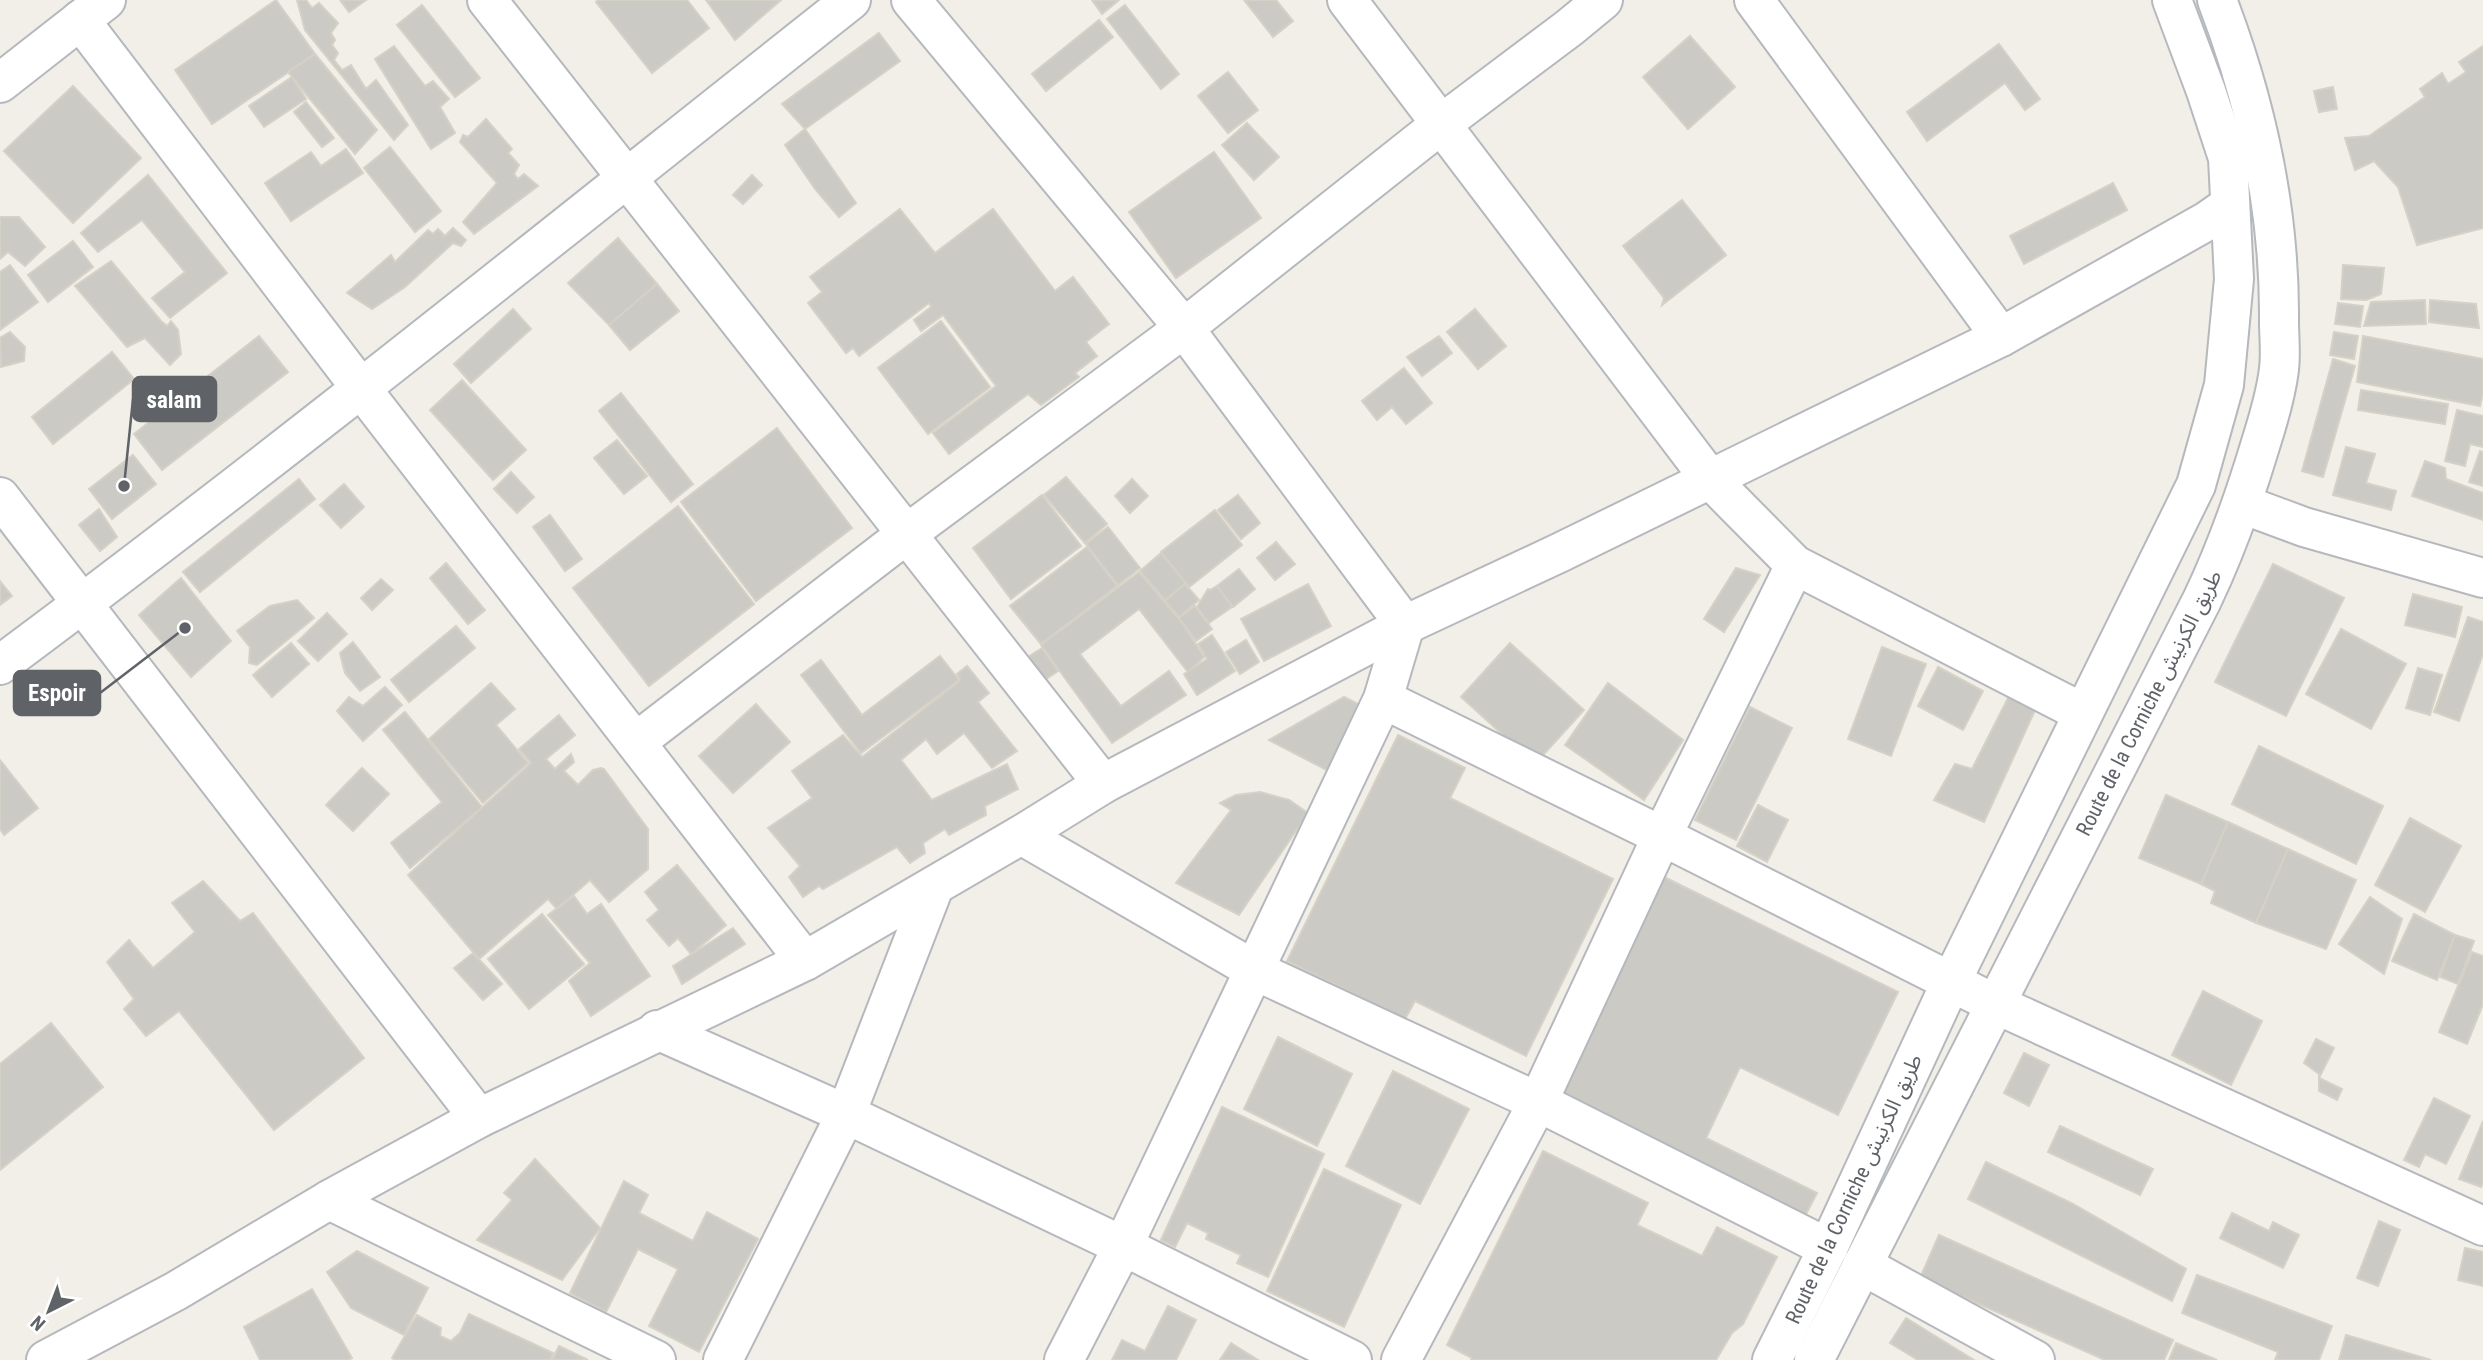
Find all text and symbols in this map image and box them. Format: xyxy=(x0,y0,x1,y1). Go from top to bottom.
callout: salam xyxy=(133,377,216,421)
text: salam xyxy=(147,387,201,414)
street label: Route de la Corniche طريق الكرنيش xyxy=(2071,566,2227,840)
callout: Espoir xyxy=(14,671,100,715)
text: Espoir xyxy=(28,680,86,707)
street label: Route de la Corniche طريق الكرنيش xyxy=(1781,1050,1928,1328)
north arrow xyxy=(14,1276,84,1346)
text: N xyxy=(26,1311,50,1336)

